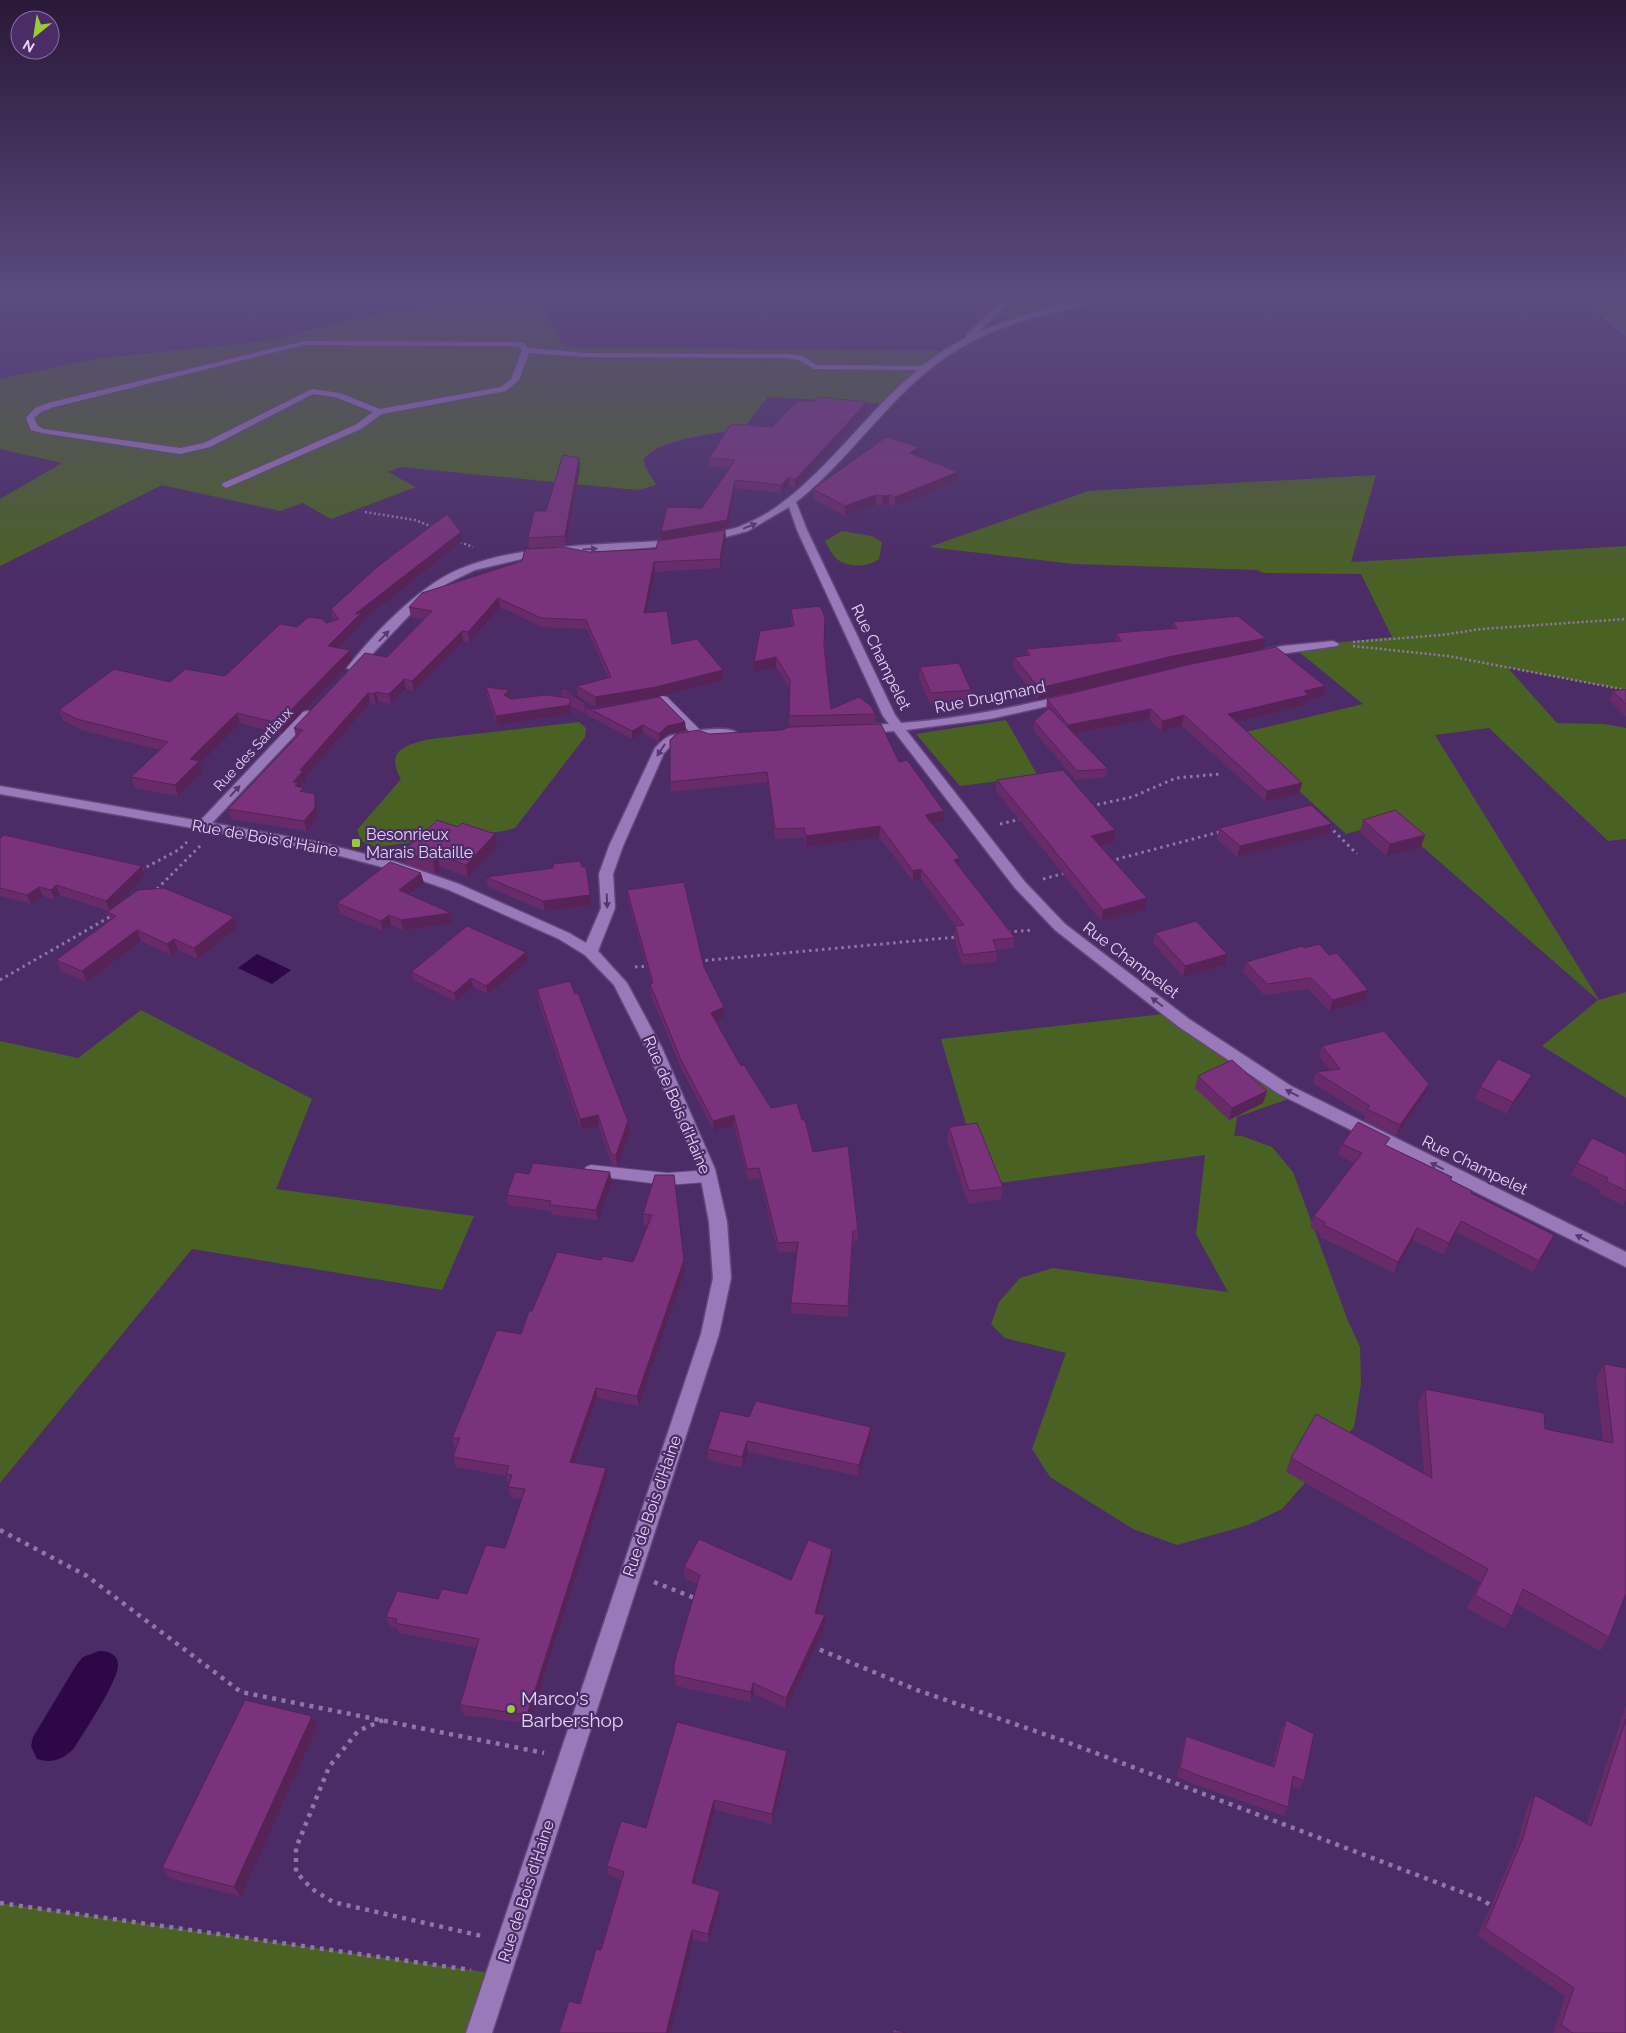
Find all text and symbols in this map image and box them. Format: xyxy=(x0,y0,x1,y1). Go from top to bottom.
north arrow xyxy=(10,10,60,60)
text: N xyxy=(20,37,37,56)
one-way arrow xyxy=(742,522,757,529)
one-way arrow xyxy=(582,545,598,553)
street label: Rue Champelet xyxy=(847,601,915,714)
one-way arrow xyxy=(378,630,390,642)
street label: Rue Drugmand xyxy=(933,677,1047,717)
street label: Rue des Sartiaux xyxy=(210,704,296,794)
one-way arrow xyxy=(656,743,666,757)
one-way arrow xyxy=(229,786,241,798)
street label: Rue de Bois d'Haine xyxy=(190,816,340,860)
place label: Besonrieux Marais Bataille xyxy=(366,825,473,862)
marker: Besonrieux Marais Bataille xyxy=(350,837,362,849)
one-way arrow xyxy=(603,893,611,909)
street label: Rue Champelet xyxy=(1079,918,1183,1003)
one-way arrow xyxy=(1150,997,1164,1007)
street label: Rue de Bois d'Haine xyxy=(639,1033,715,1177)
one-way arrow xyxy=(1285,1089,1299,1097)
street label: Rue Champelet xyxy=(1419,1131,1532,1199)
one-way arrow xyxy=(1430,1162,1444,1170)
one-way arrow xyxy=(1575,1234,1590,1242)
street label: Rue de Bois d'Haine xyxy=(619,1433,685,1579)
place label: Marco's Barbershop xyxy=(521,1687,624,1731)
marker: Marco's Barbershop xyxy=(505,1703,517,1715)
street label: Rue de Bois d'Haine xyxy=(494,1818,558,1964)

